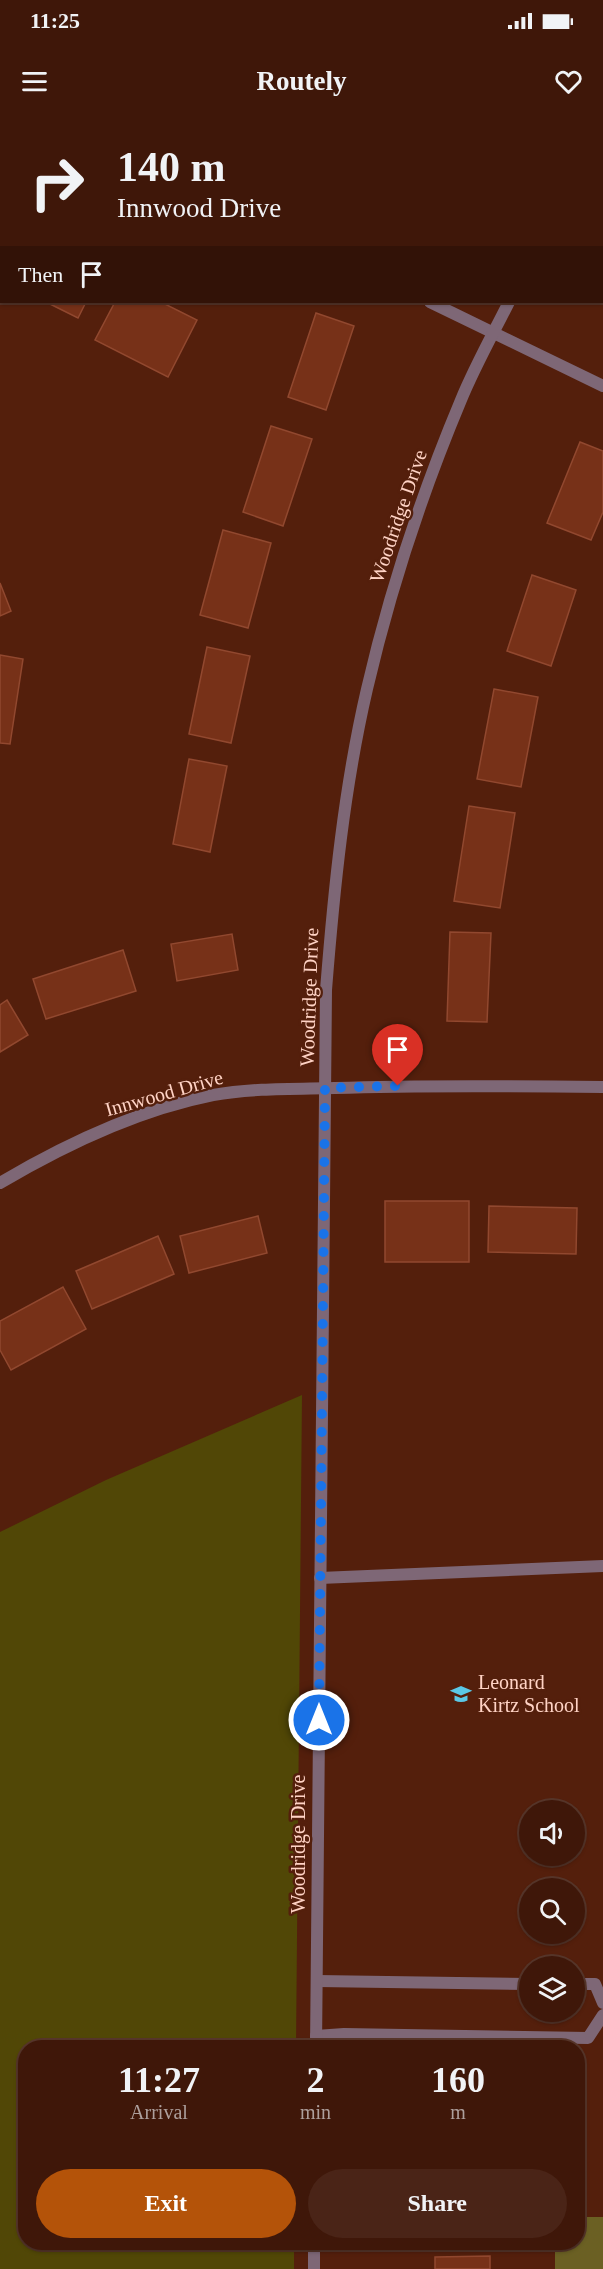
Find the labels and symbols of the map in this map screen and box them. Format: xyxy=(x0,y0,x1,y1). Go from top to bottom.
street label: Woodridge Drive xyxy=(365,447,432,586)
street label: Woodridge Drive xyxy=(296,927,323,1067)
pin xyxy=(372,1024,423,1086)
street label: Innwood Drive xyxy=(103,1066,226,1120)
place label: Leonard Kirtz School xyxy=(478,1671,580,1716)
school or university icon: Leonard Kirtz School xyxy=(449,1682,473,1706)
position arrow xyxy=(287,1688,351,1752)
street label: Woodridge Drive xyxy=(287,1774,310,1913)

